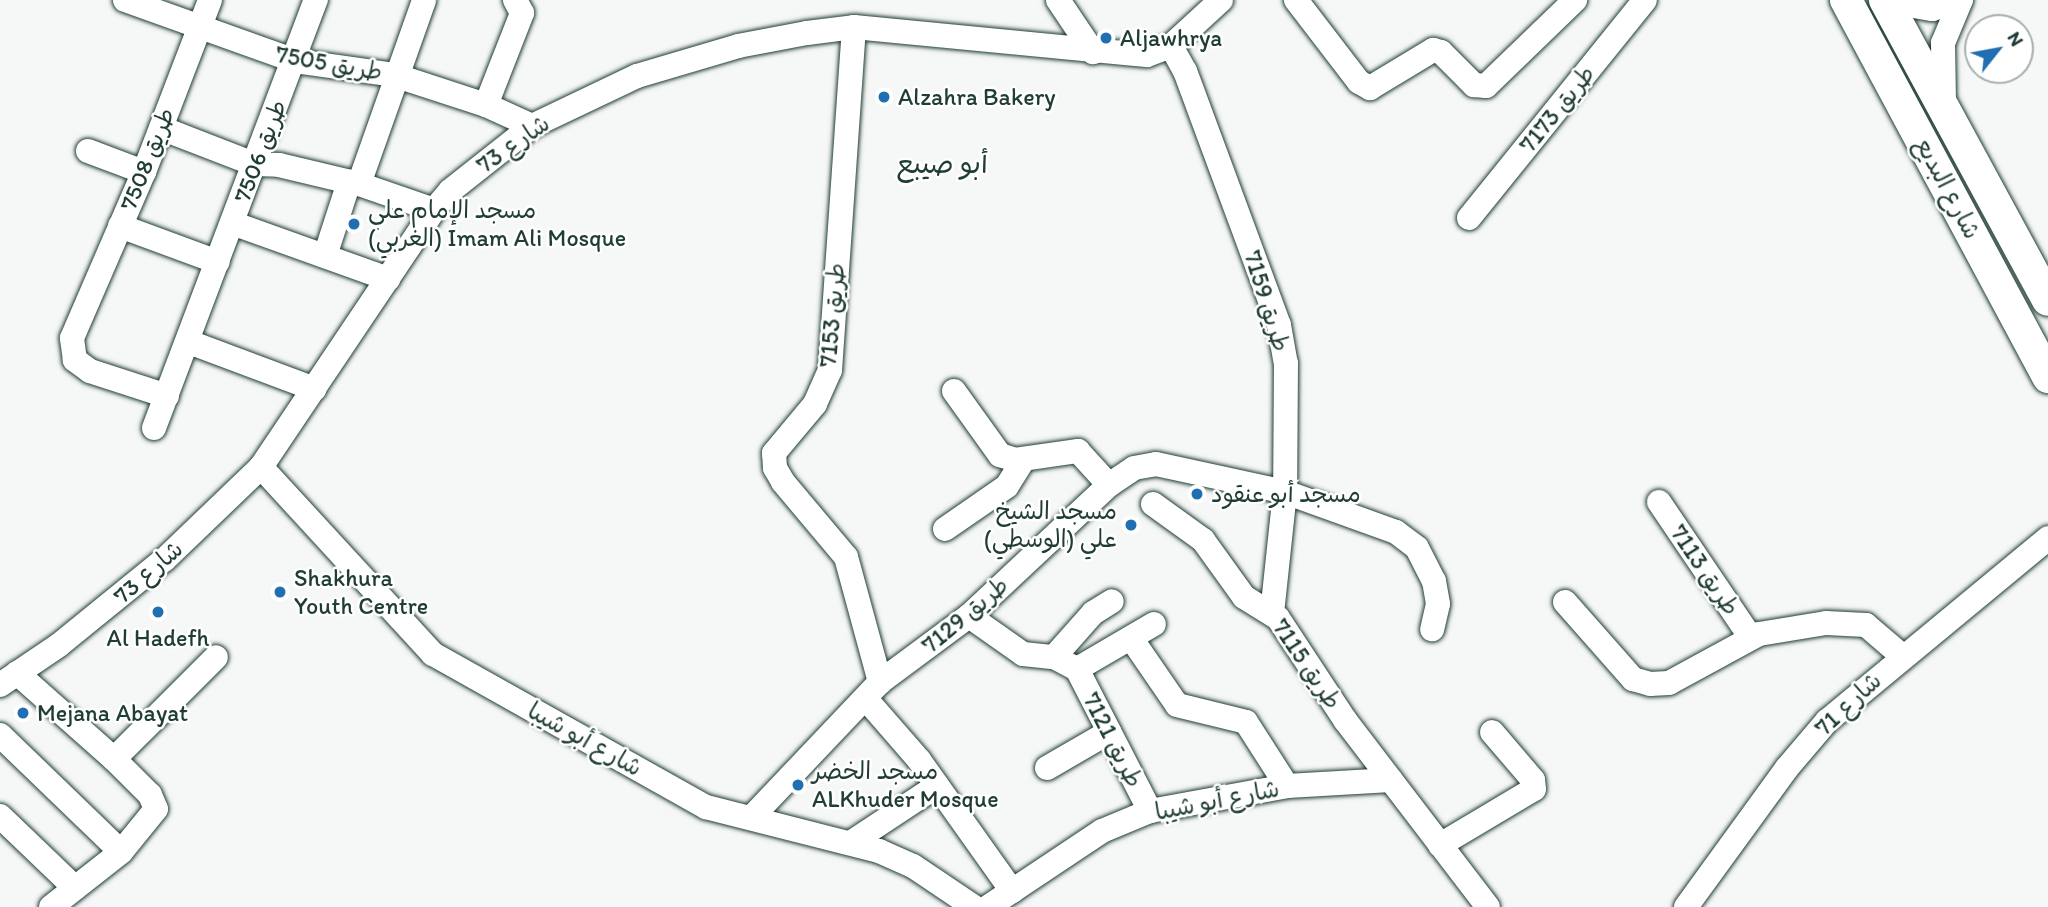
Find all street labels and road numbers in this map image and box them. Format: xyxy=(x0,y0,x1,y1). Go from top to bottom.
street label: طريق 7505 xyxy=(273,39,385,87)
street label: طريق 7173 xyxy=(1513,60,1601,158)
street label: طريق 7506 xyxy=(227,96,293,206)
street label: طريق 7508 xyxy=(113,103,181,215)
street label: شارع 73 xyxy=(471,109,555,179)
street label: شارع البديع xyxy=(1909,132,1987,244)
street label: طريق 7159 xyxy=(1238,247,1296,355)
street label: طريق 7153 xyxy=(813,262,851,368)
street label: طريق 7113 xyxy=(1664,519,1746,621)
street label: شارع 73 xyxy=(107,534,189,610)
street label: طريق 7129 xyxy=(916,571,1014,659)
street label: طريق 7115 xyxy=(1266,613,1348,715)
street label: شارع 71 xyxy=(1809,666,1887,742)
street label: طريق 7121 xyxy=(1077,688,1149,792)
street label: شارع أبو شيبا xyxy=(523,696,647,782)
street label: شارع أبو شيبا xyxy=(1152,774,1282,826)

